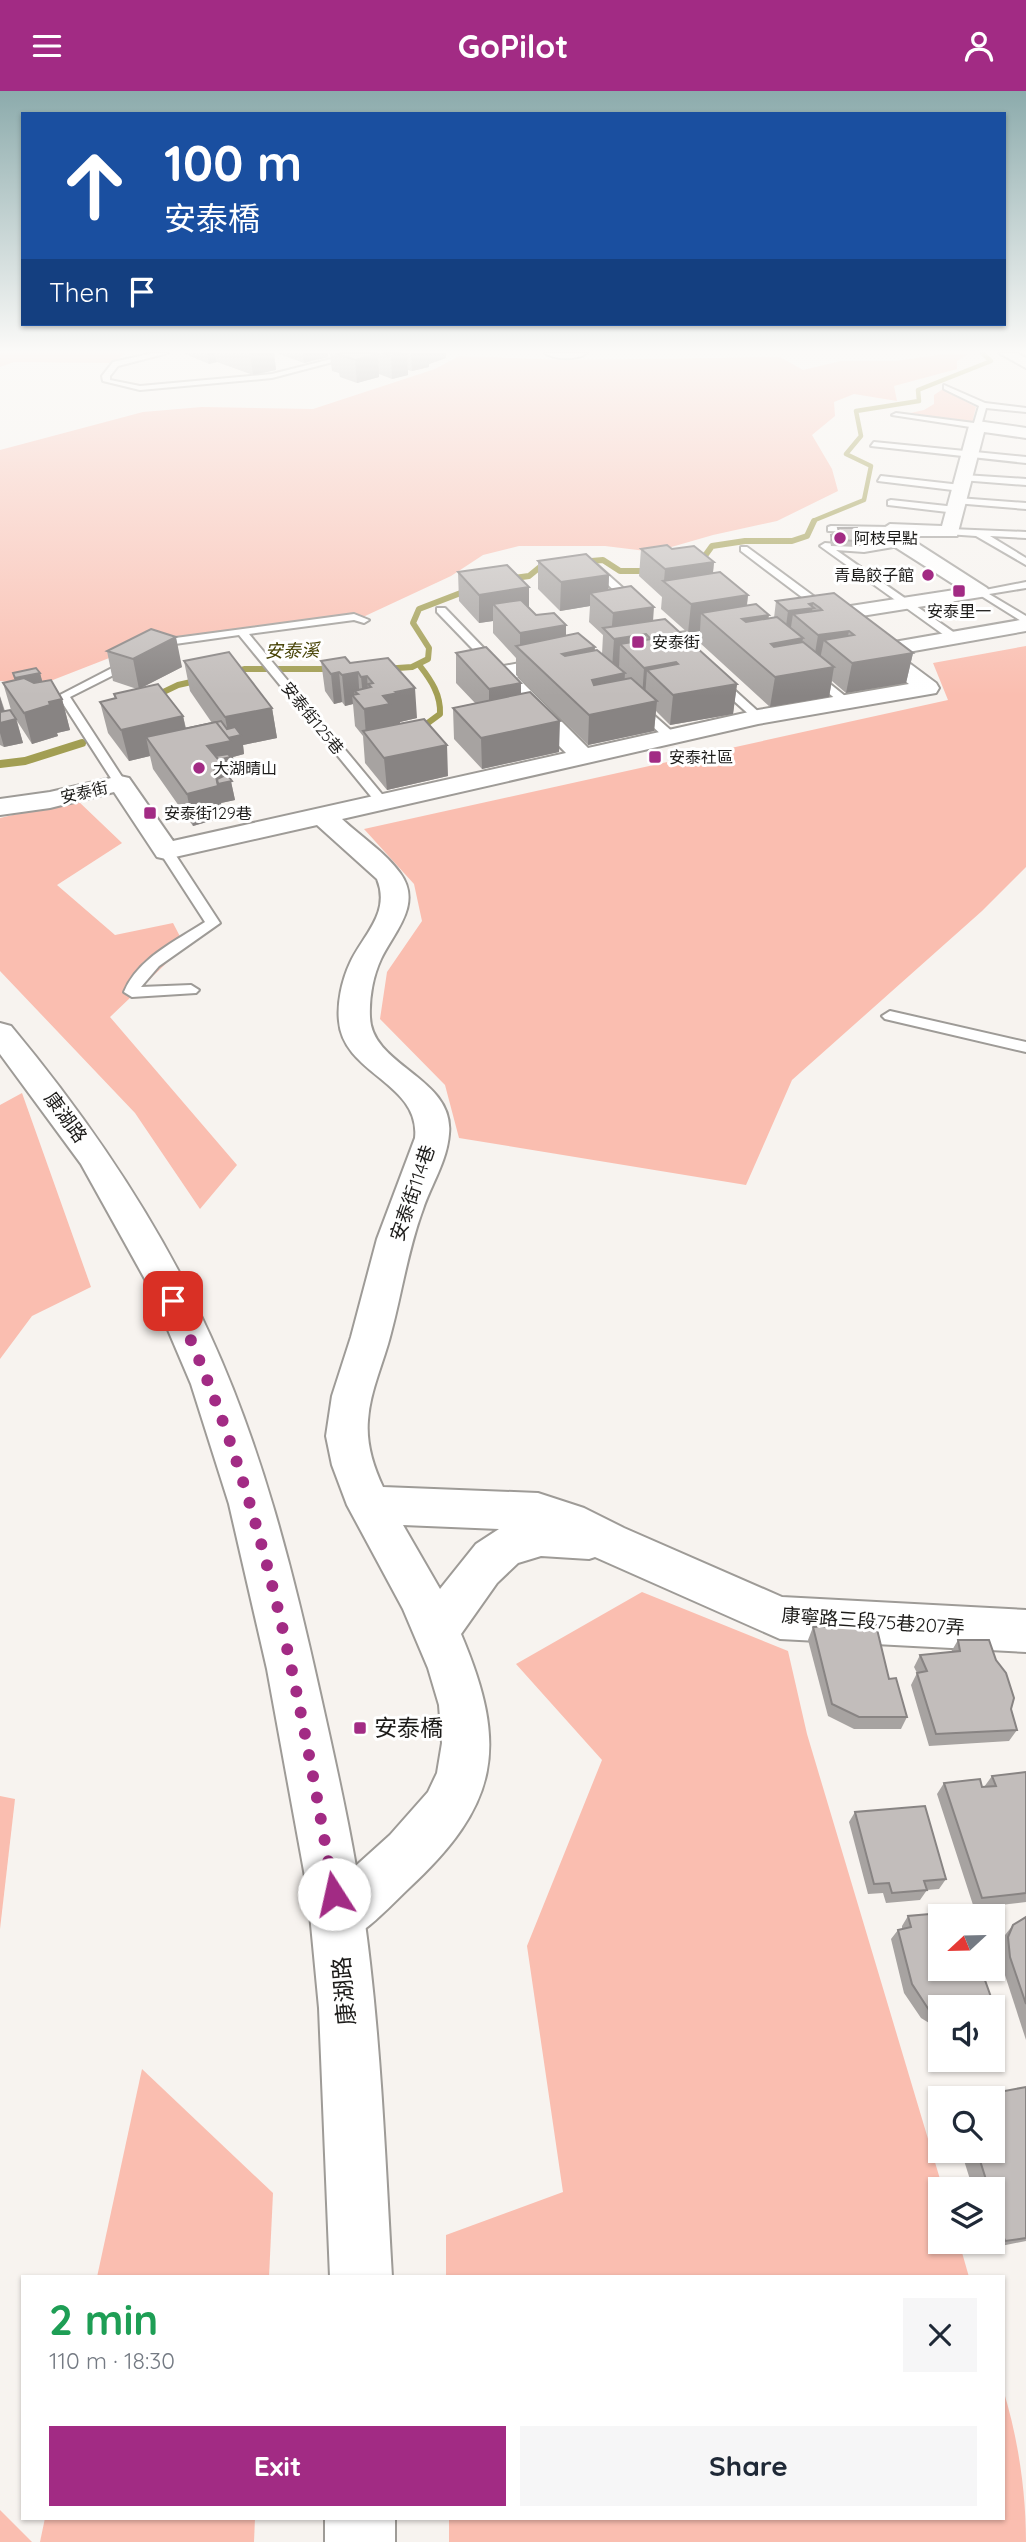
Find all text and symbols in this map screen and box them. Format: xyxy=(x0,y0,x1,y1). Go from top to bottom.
text: GoPilot xyxy=(458,26,568,66)
icon: menu xyxy=(28,27,66,65)
icon: person xyxy=(960,27,998,65)
text: 100 m xyxy=(164,132,302,193)
icon: ahead xyxy=(49,140,140,231)
text: 安泰橋 xyxy=(164,198,260,238)
icon: arrive xyxy=(123,273,161,311)
text: Then xyxy=(49,276,109,309)
place label: 阿枝早點 xyxy=(854,528,918,548)
marker: 阿枝早點 xyxy=(832,530,848,546)
place label: 青島餃子館 xyxy=(834,565,914,585)
marker: 青島餃子館 xyxy=(920,567,936,583)
marker: 安泰里一 xyxy=(951,583,967,599)
place label: 安泰里一 xyxy=(927,601,991,621)
place label: 安泰街 xyxy=(652,632,700,652)
marker: 安泰街 xyxy=(630,634,646,650)
water label: 安泰溪 xyxy=(265,638,322,662)
street label: 安泰街125巷 xyxy=(278,678,348,758)
place label: 安泰社區 xyxy=(669,747,733,767)
marker: 安泰社區 xyxy=(647,749,663,765)
place label: 大湖晴山 xyxy=(213,758,277,778)
marker: 大湖晴山 xyxy=(191,760,207,776)
street label: 安泰街 xyxy=(58,777,110,807)
place label: 安泰街129巷 xyxy=(164,803,252,823)
marker: 安泰街129巷 xyxy=(142,805,158,821)
street label: 康湖路 xyxy=(40,1087,92,1147)
street label: 安泰街114巷 xyxy=(384,1142,440,1244)
pin xyxy=(143,1271,203,1331)
icon: arrive xyxy=(154,1282,192,1320)
street label: 康寧路三段75巷207弄 xyxy=(781,1603,965,1639)
place label: 安泰橋 xyxy=(374,1713,443,1742)
marker: 安泰橋 xyxy=(352,1720,368,1736)
position arrow xyxy=(297,1857,371,1931)
north arrow xyxy=(928,1904,1004,1981)
map controls xyxy=(928,1904,1005,2254)
street label: 康湖路 xyxy=(326,1955,361,2027)
button: sound xyxy=(928,1995,1005,2072)
button: search xyxy=(928,2086,1005,2163)
button: layers xyxy=(928,2177,1005,2254)
text: 2 min xyxy=(49,2293,158,2346)
button: close xyxy=(903,2298,977,2372)
text: 110 m · 18:30 xyxy=(49,2346,175,2375)
button: Exit xyxy=(49,2426,506,2506)
button: Share xyxy=(520,2426,977,2506)

